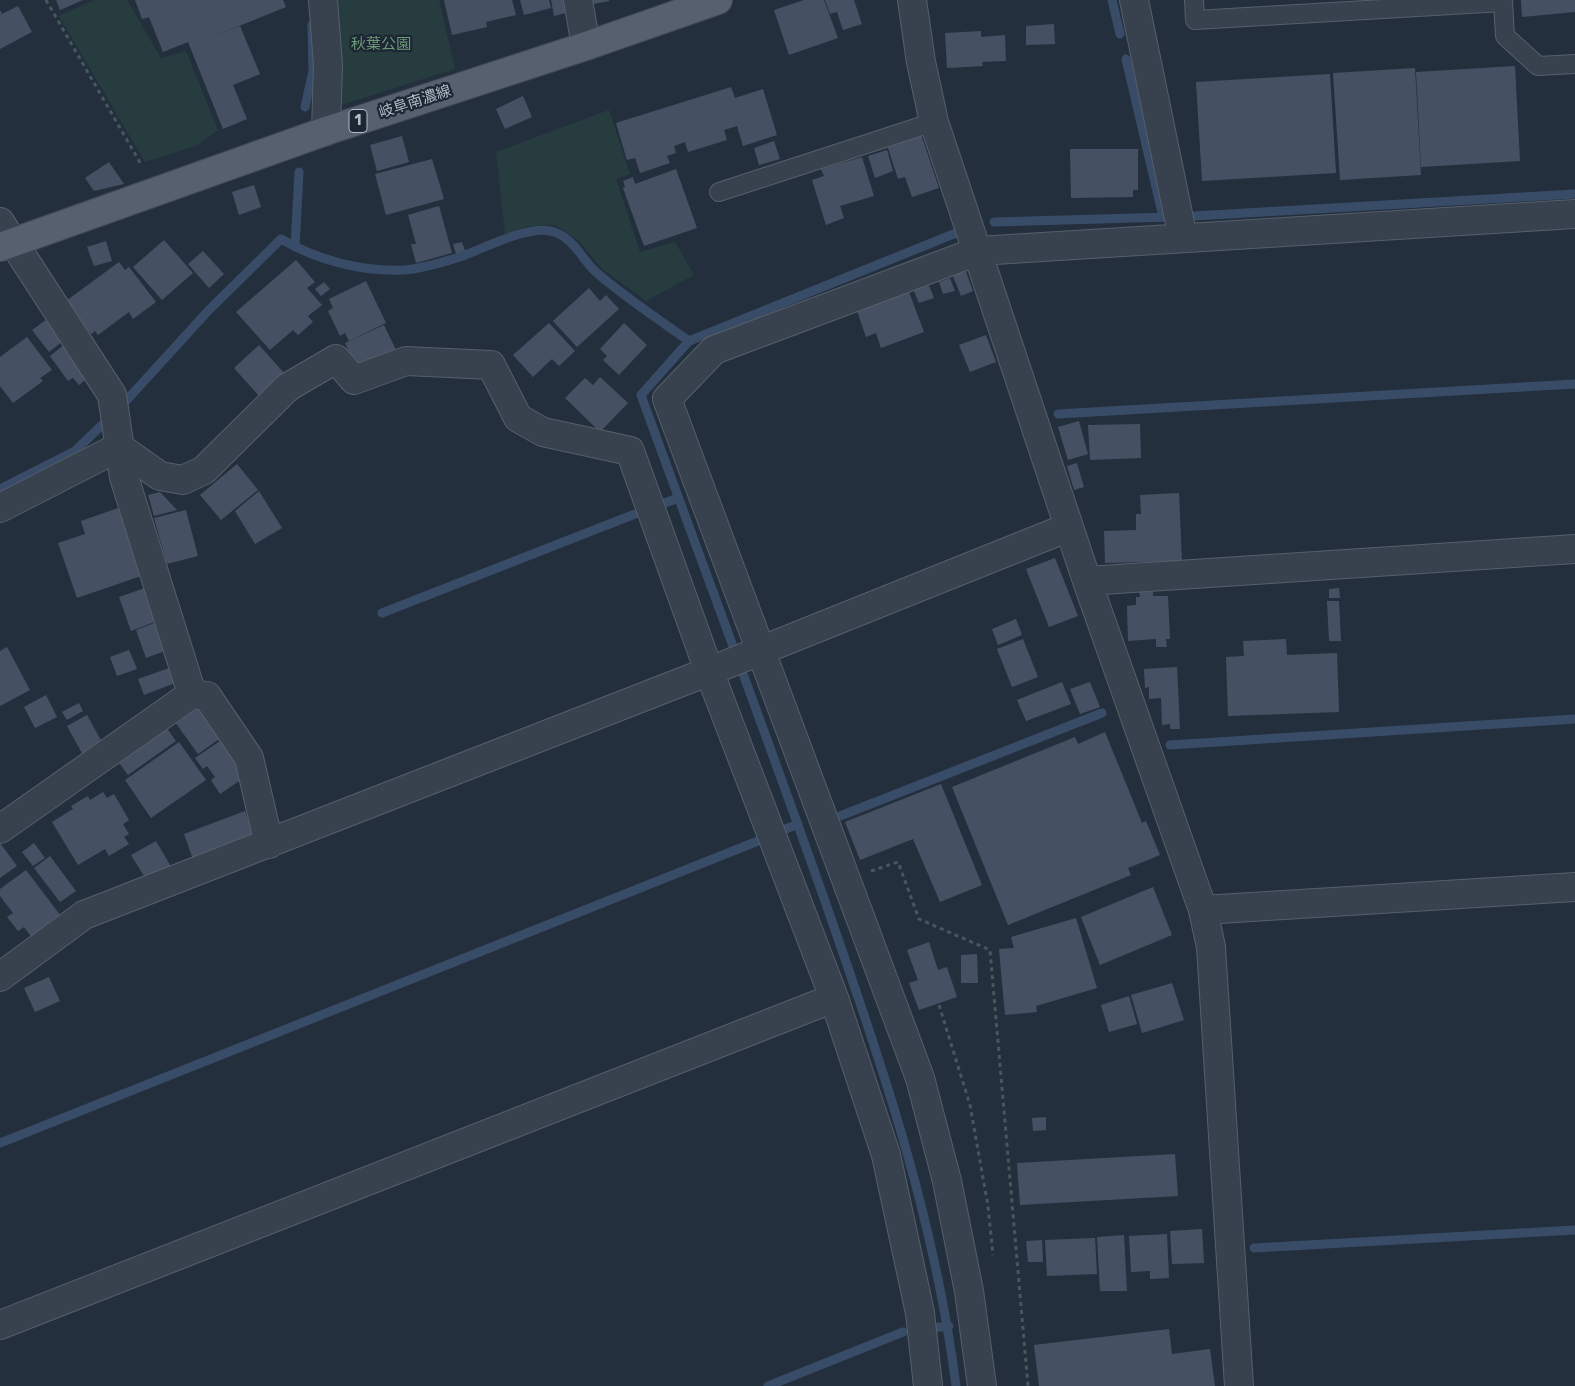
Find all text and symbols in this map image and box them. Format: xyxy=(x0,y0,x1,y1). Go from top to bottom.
park label: 秋葉公園 xyxy=(351,36,411,54)
street label: 岐阜南濃線 xyxy=(377,82,453,122)
road number: 1 xyxy=(349,110,367,132)

